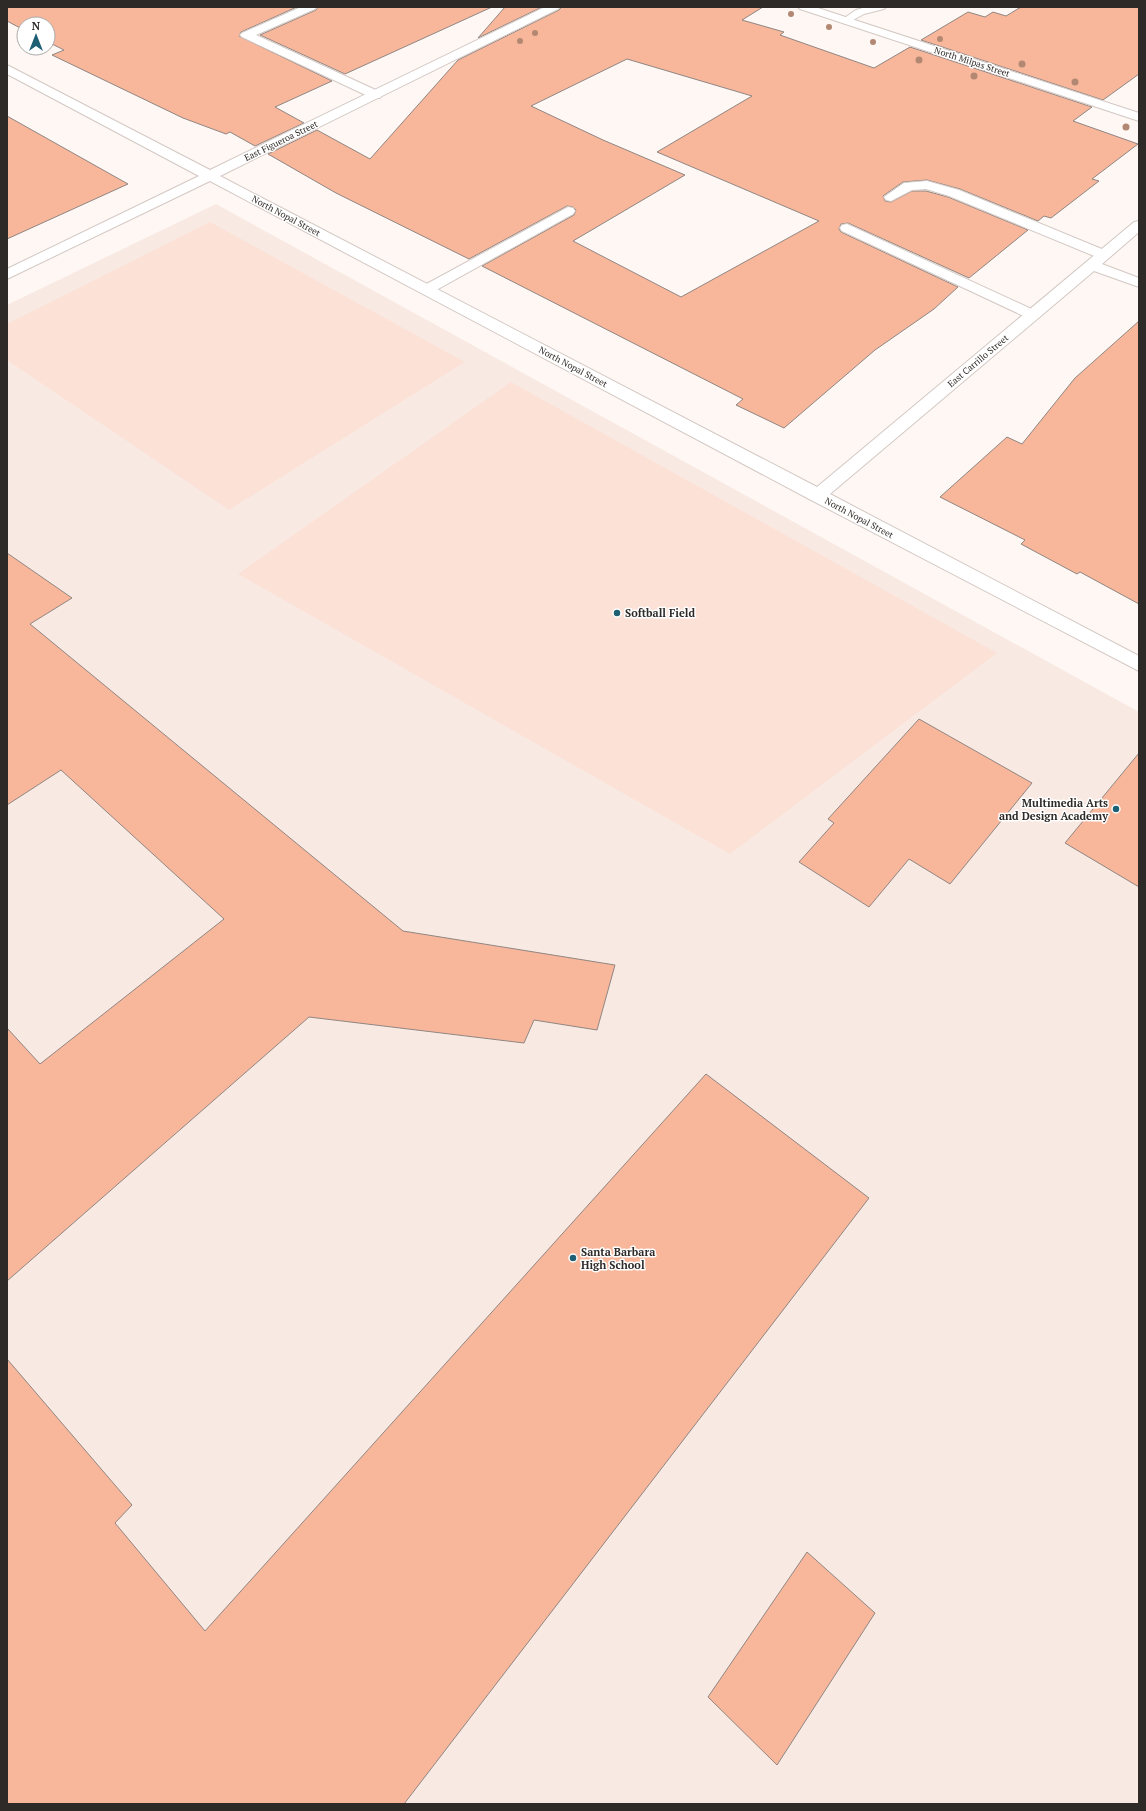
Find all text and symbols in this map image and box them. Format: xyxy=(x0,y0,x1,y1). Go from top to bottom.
north arrow xyxy=(16,16,56,56)
text: N xyxy=(32,19,41,33)
street label: North Milpas Street xyxy=(933,44,1012,80)
street label: East Figueroa Street xyxy=(242,118,320,164)
street label: North Nopal Street xyxy=(250,193,323,239)
street label: East Carrillo Street xyxy=(945,332,1011,390)
street label: North Nopal Street xyxy=(537,344,610,390)
street label: North Nopal Street xyxy=(823,495,896,541)
place label: Softball Field xyxy=(625,606,695,620)
marker: Softball Field xyxy=(612,608,622,618)
place label: Multimedia Arts and Design Academy xyxy=(999,796,1108,823)
marker: Multimedia Arts and Design Academy xyxy=(1111,804,1121,814)
place label: Santa Barbara High School xyxy=(581,1245,655,1272)
marker: Santa Barbara High School xyxy=(568,1253,578,1263)

